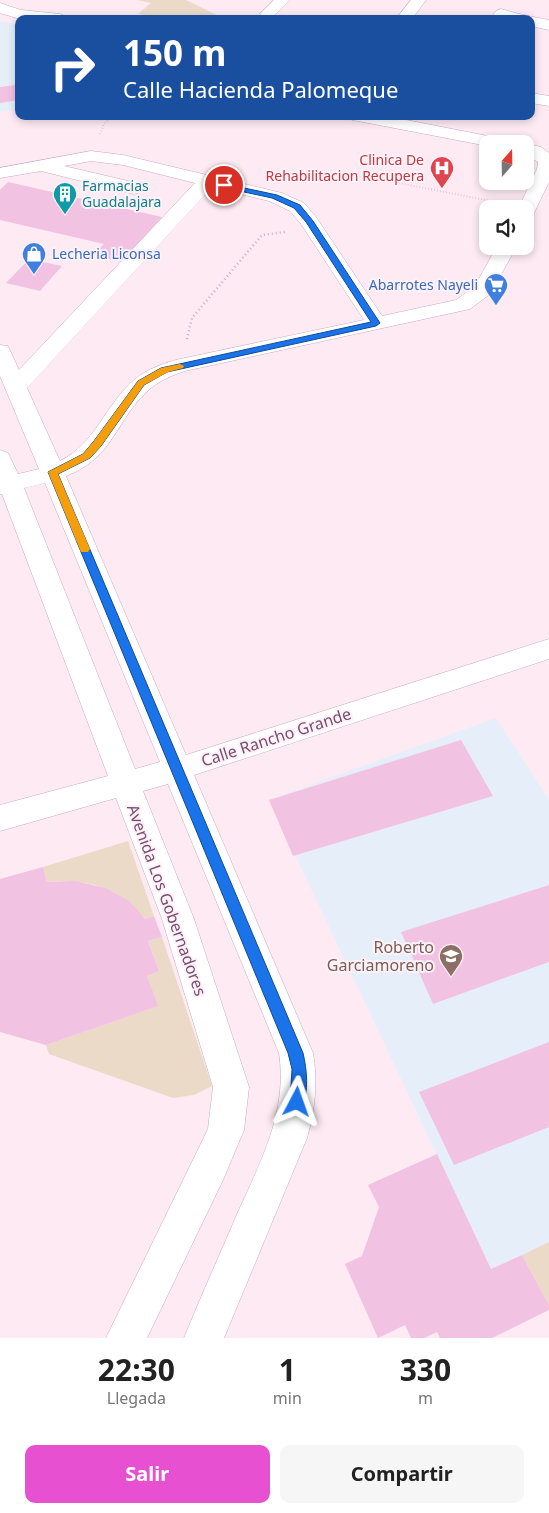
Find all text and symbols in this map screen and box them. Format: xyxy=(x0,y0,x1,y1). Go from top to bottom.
text: 150 m xyxy=(123,29,226,76)
icon: right xyxy=(40,35,105,100)
text: Calle Hacienda Palomeque xyxy=(123,74,398,104)
north arrow xyxy=(479,135,534,190)
map controls xyxy=(479,135,534,255)
place label: Clinica De Rehabilitacion Recupera xyxy=(266,150,424,185)
hospital icon: Clinica De Rehabilitacion Recupera xyxy=(429,155,455,189)
pin xyxy=(203,164,245,206)
icon: arrive xyxy=(210,171,238,199)
place label: Farmacias Guadalajara xyxy=(82,176,161,211)
building icon: Farmacias Guadalajara xyxy=(52,181,78,215)
button: sound xyxy=(479,200,534,255)
shop icon: Lecheria Liconsa xyxy=(21,241,47,275)
place label: Lecheria Liconsa xyxy=(52,244,161,263)
supermarket icon: Abarrotes Nayeli xyxy=(483,272,509,306)
place label: Abarrotes Nayeli xyxy=(369,275,478,294)
street label: Calle Rancho Grande xyxy=(198,702,354,772)
street label: Avenida Los Gobernadores xyxy=(122,801,212,999)
place label: Roberto Garciamoreno xyxy=(327,936,434,976)
school or university icon: Roberto Garciamoreno xyxy=(438,943,464,977)
position arrow xyxy=(270,1075,322,1127)
text: 22:30 xyxy=(98,1349,175,1390)
text: 1 xyxy=(279,1349,296,1390)
text: 330 xyxy=(400,1349,451,1390)
text: Llegada xyxy=(107,1387,166,1409)
text: min xyxy=(273,1387,302,1409)
text: m xyxy=(418,1387,433,1409)
button: Salir xyxy=(25,1445,270,1503)
button: Compartir xyxy=(280,1445,524,1503)

